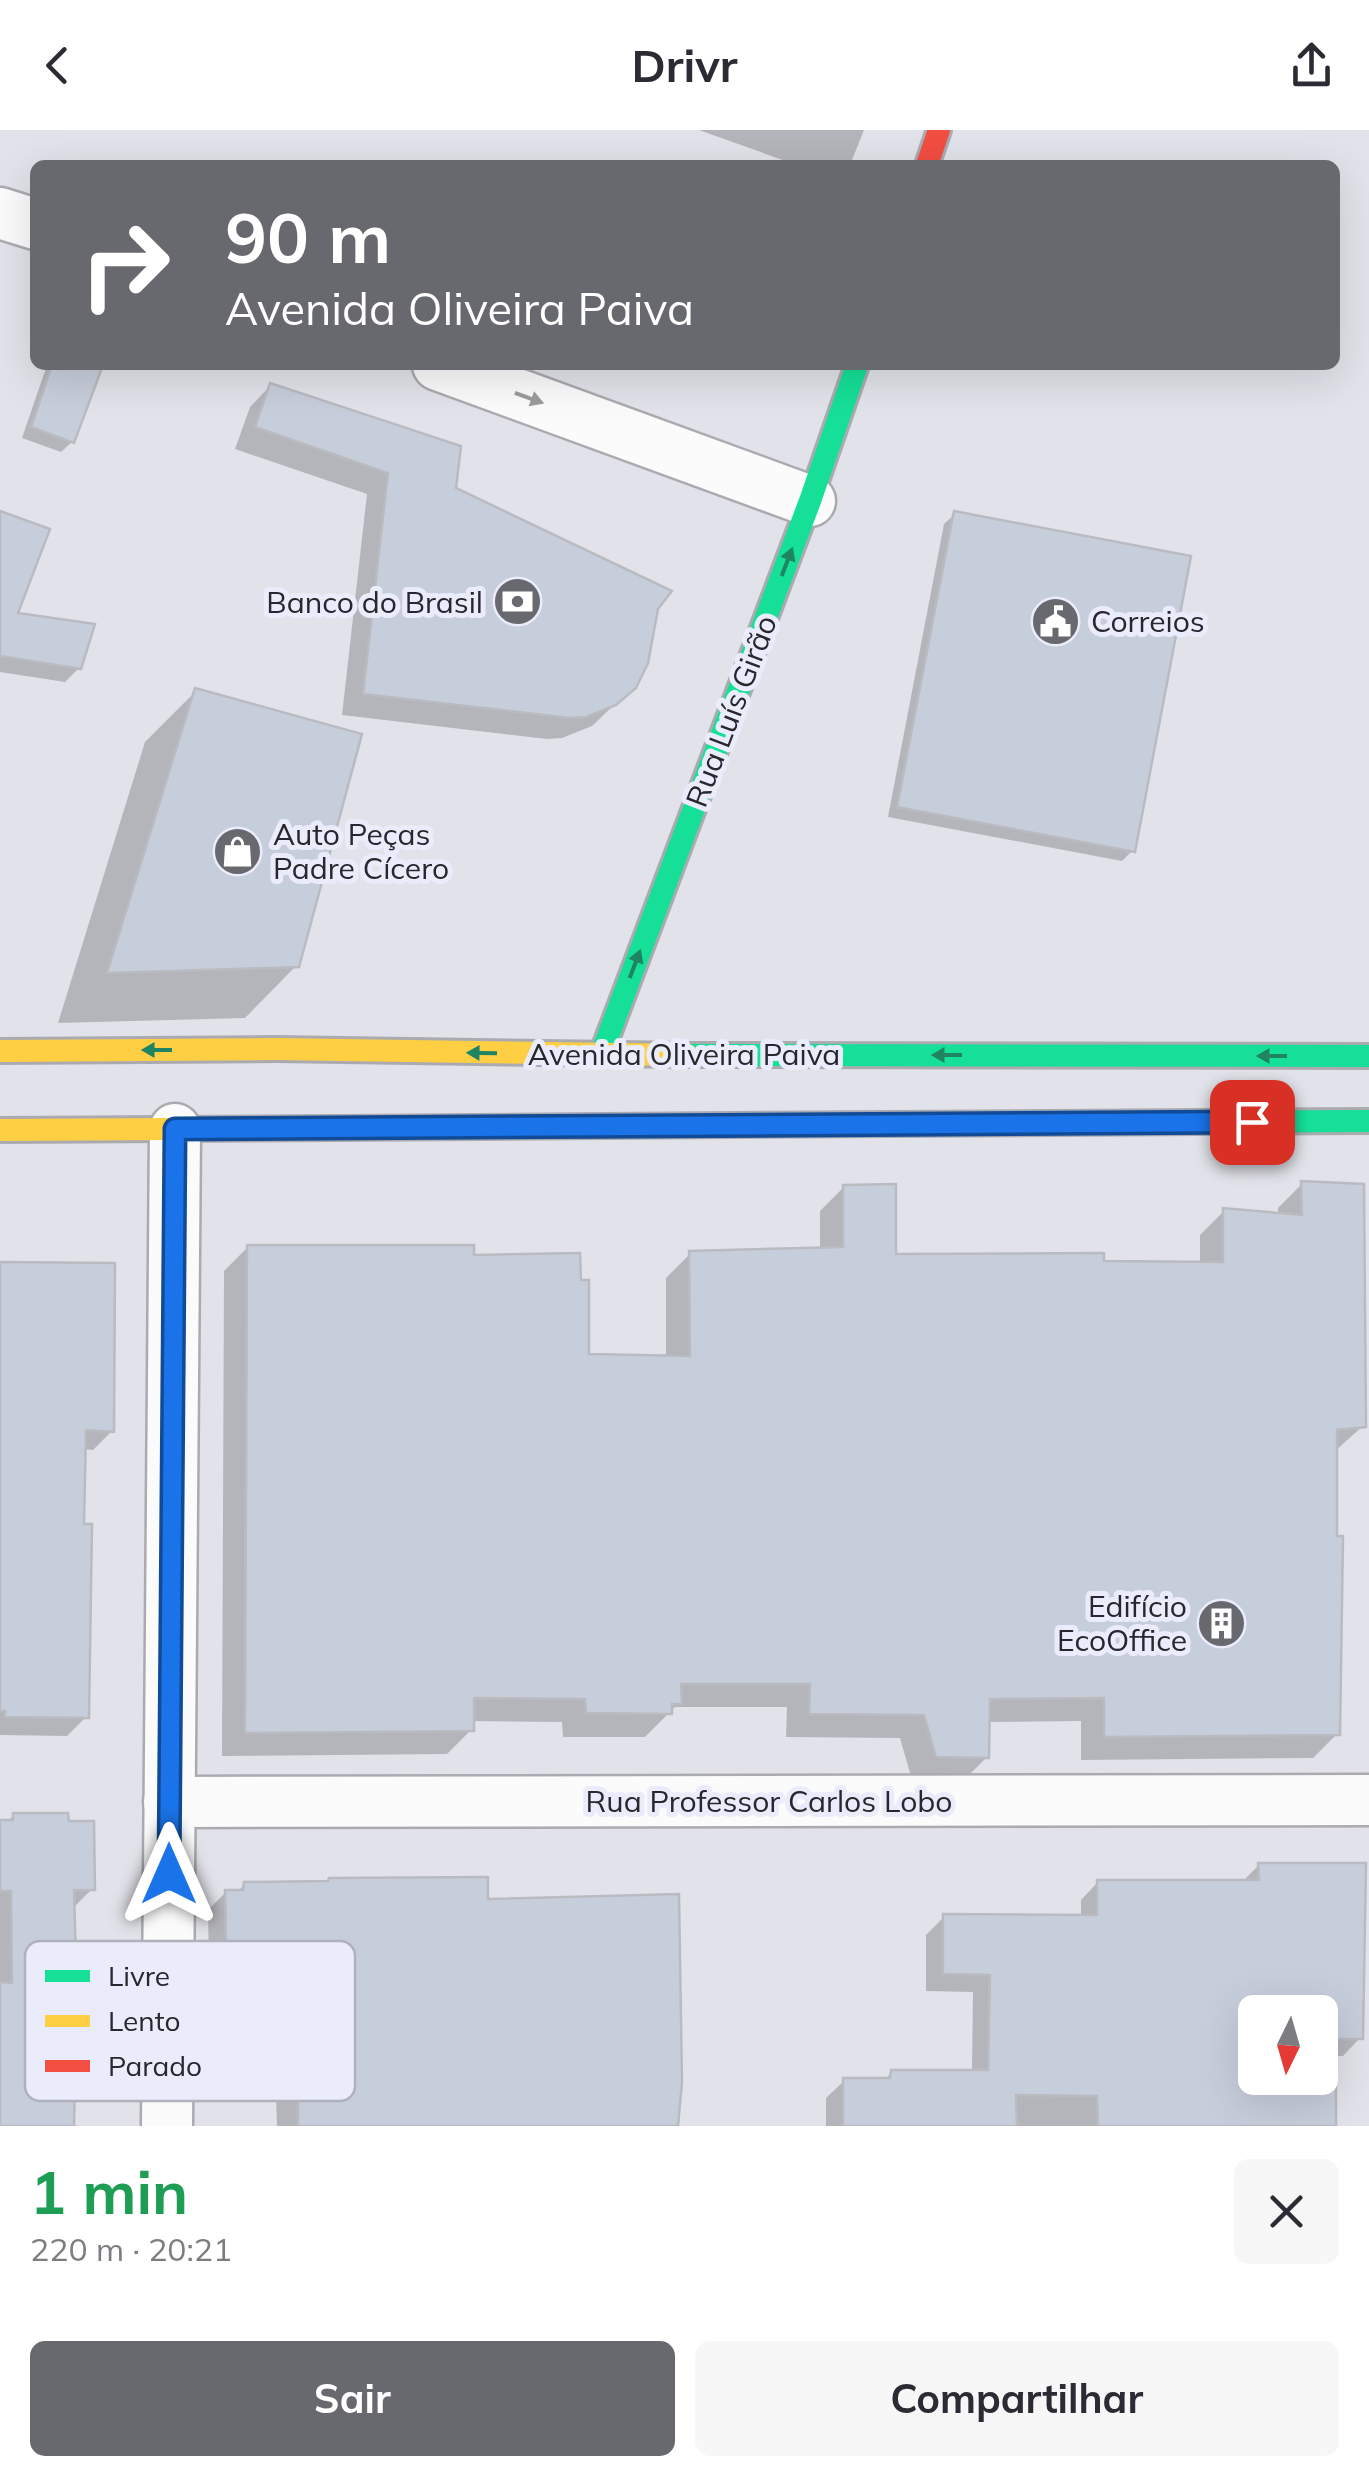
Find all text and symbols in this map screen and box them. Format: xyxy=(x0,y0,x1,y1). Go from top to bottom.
text: Drivr xyxy=(632,37,737,93)
icon: back xyxy=(30,38,85,93)
icon: share xyxy=(1284,38,1339,93)
text: 90 m xyxy=(225,193,391,281)
icon: right xyxy=(60,200,190,330)
text: Avenida Oliveira Paiva xyxy=(225,280,694,336)
one-way arrow xyxy=(515,391,545,407)
one-way arrow xyxy=(780,546,795,576)
bank icon: Banco do Brasil xyxy=(492,576,544,628)
place label: Banco do Brasil xyxy=(266,583,483,621)
public building icon: Correios xyxy=(1030,595,1082,647)
place label: Correios xyxy=(1091,602,1205,640)
street label: Rua Luís Girão xyxy=(677,610,785,812)
place label: Auto Peças Padre Cícero xyxy=(273,815,449,887)
shop icon: Auto Peças Padre Cícero xyxy=(212,825,264,877)
one-way arrow xyxy=(628,949,643,979)
street label: Avenida Oliveira Paiva xyxy=(528,1035,840,1073)
one-way arrow xyxy=(140,1042,172,1058)
one-way arrow xyxy=(465,1045,497,1061)
one-way arrow xyxy=(930,1047,962,1063)
one-way arrow xyxy=(1255,1048,1287,1064)
pin xyxy=(1210,1080,1295,1165)
icon: arrive xyxy=(1225,1095,1280,1150)
place label: Edifício EcoOffice xyxy=(1057,1587,1187,1659)
building icon: Edifício EcoOffice xyxy=(1196,1597,1248,1649)
street label: Rua Professor Carlos Lobo xyxy=(586,1782,952,1820)
position arrow xyxy=(117,1822,221,1926)
legend xyxy=(25,1941,355,2101)
text: Livre xyxy=(108,1958,170,1993)
north arrow xyxy=(1238,1995,1338,2095)
map controls xyxy=(1238,1995,1338,2095)
text: Lento xyxy=(108,2003,180,2038)
text: Parado xyxy=(108,2048,202,2083)
text: 1 min xyxy=(30,2154,188,2229)
button: close xyxy=(1234,2159,1339,2264)
text: 220 m · 20:21 xyxy=(30,2229,232,2269)
button: Sair xyxy=(30,2341,675,2456)
button: Compartilhar xyxy=(695,2341,1339,2456)

